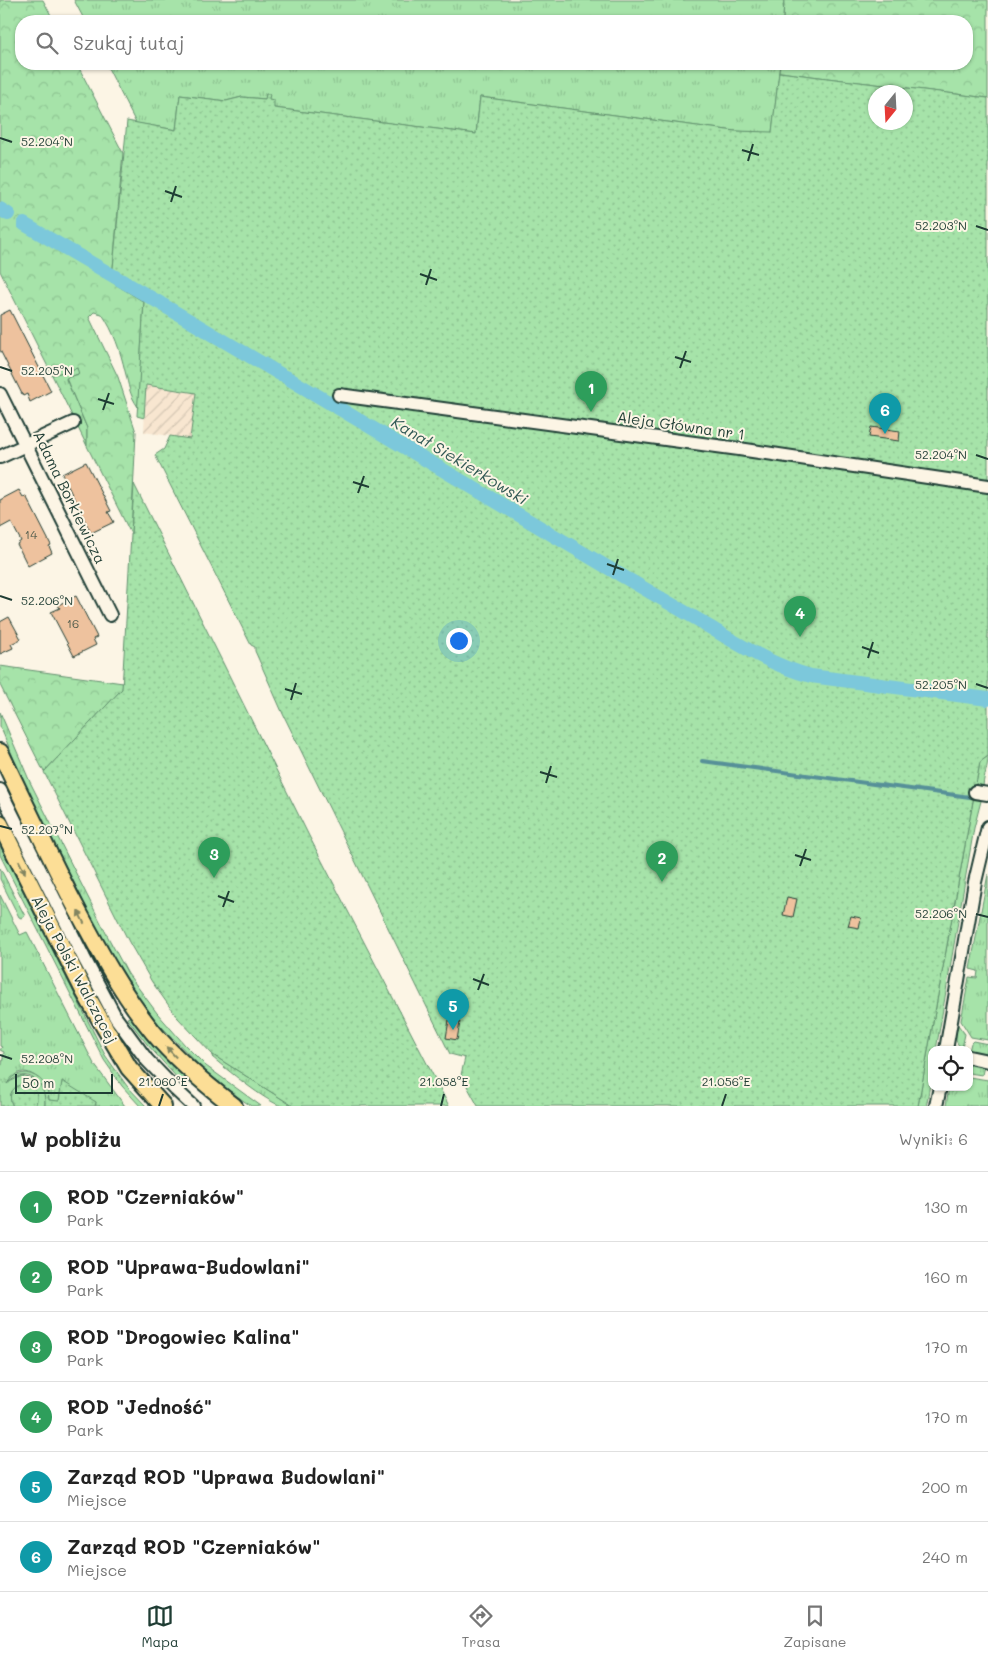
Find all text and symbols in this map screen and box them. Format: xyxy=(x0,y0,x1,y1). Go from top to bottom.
search box xyxy=(15,15,973,70)
icon: search xyxy=(33,29,61,57)
text: Szukaj tutaj xyxy=(73,30,184,55)
north arrow xyxy=(868,85,913,130)
text: 52.204°N xyxy=(21,133,73,149)
text: 52.203°N xyxy=(915,217,967,233)
text: 52.205°N xyxy=(21,362,73,378)
pin: 1 xyxy=(575,371,607,412)
pin: 6 xyxy=(869,393,901,434)
street label: Aleja Główna nr 1 xyxy=(616,406,746,444)
water label: Kanał Siekierkowski xyxy=(388,411,532,509)
street label: Adama Borkiewicza xyxy=(29,427,111,567)
text: 52.204°N xyxy=(915,446,967,462)
house number: 14 xyxy=(25,526,37,542)
text: 52.206°N xyxy=(21,592,73,608)
pin: 4 xyxy=(784,596,816,637)
house number: 16 xyxy=(67,615,79,631)
your location xyxy=(446,628,472,654)
text: 52.205°N xyxy=(915,676,967,692)
text: 52.207°N xyxy=(21,821,73,837)
pin: 3 xyxy=(198,837,230,878)
pin: 2 xyxy=(646,841,678,882)
one-way arrow xyxy=(18,860,26,875)
street label: Aleja Polski Walczącej xyxy=(27,891,123,1047)
text: 52.206°N xyxy=(915,905,967,921)
one-way arrow xyxy=(77,910,85,924)
pin: 5 xyxy=(437,989,469,1030)
one-way arrow xyxy=(165,1046,177,1058)
map controls xyxy=(928,1046,973,1091)
button: locate xyxy=(928,1046,973,1091)
text: 52.208°N xyxy=(21,1050,73,1066)
scale bar xyxy=(15,1071,112,1094)
text: 50 m xyxy=(22,1073,54,1092)
text: 21.060°E xyxy=(138,1073,188,1089)
text: 21.058°E xyxy=(420,1073,468,1089)
text: 21.056°E xyxy=(702,1073,750,1089)
text: W pobliżu xyxy=(20,1125,121,1152)
text: Wyniki: 6 xyxy=(899,1128,968,1149)
text: ROD "Czerniaków" xyxy=(67,1184,244,1209)
text: 1 xyxy=(32,1196,40,1217)
text: 130 m xyxy=(924,1196,968,1217)
text: Park xyxy=(67,1209,103,1230)
text: ROD "Uprawa-Budowlani" xyxy=(67,1254,310,1279)
text: 2 xyxy=(32,1266,40,1287)
text: 160 m xyxy=(923,1266,968,1287)
text: Park xyxy=(67,1279,103,1300)
text: ROD "Drogowiec Kalina" xyxy=(67,1324,300,1349)
text: 3 xyxy=(31,1336,41,1357)
text: 170 m xyxy=(924,1336,968,1357)
text: Park xyxy=(67,1349,103,1370)
text: ROD "Jedność" xyxy=(67,1394,212,1419)
text: 4 xyxy=(31,1406,41,1427)
text: 170 m xyxy=(924,1406,968,1427)
text: Park xyxy=(67,1419,103,1440)
text: Zarząd ROD "Uprawa Budowlani" xyxy=(67,1464,385,1489)
text: 5 xyxy=(31,1476,41,1497)
text: 200 m xyxy=(921,1476,968,1497)
text: Miejsce xyxy=(67,1489,127,1510)
text: Zarząd ROD "Czerniaków" xyxy=(67,1534,321,1559)
text: 6 xyxy=(31,1546,41,1567)
text: 240 m xyxy=(922,1546,968,1567)
text: Miejsce xyxy=(67,1559,127,1580)
tab: Mapa xyxy=(141,1602,179,1651)
tab: Trasa xyxy=(462,1602,501,1651)
tab: Zapisane xyxy=(784,1602,847,1651)

